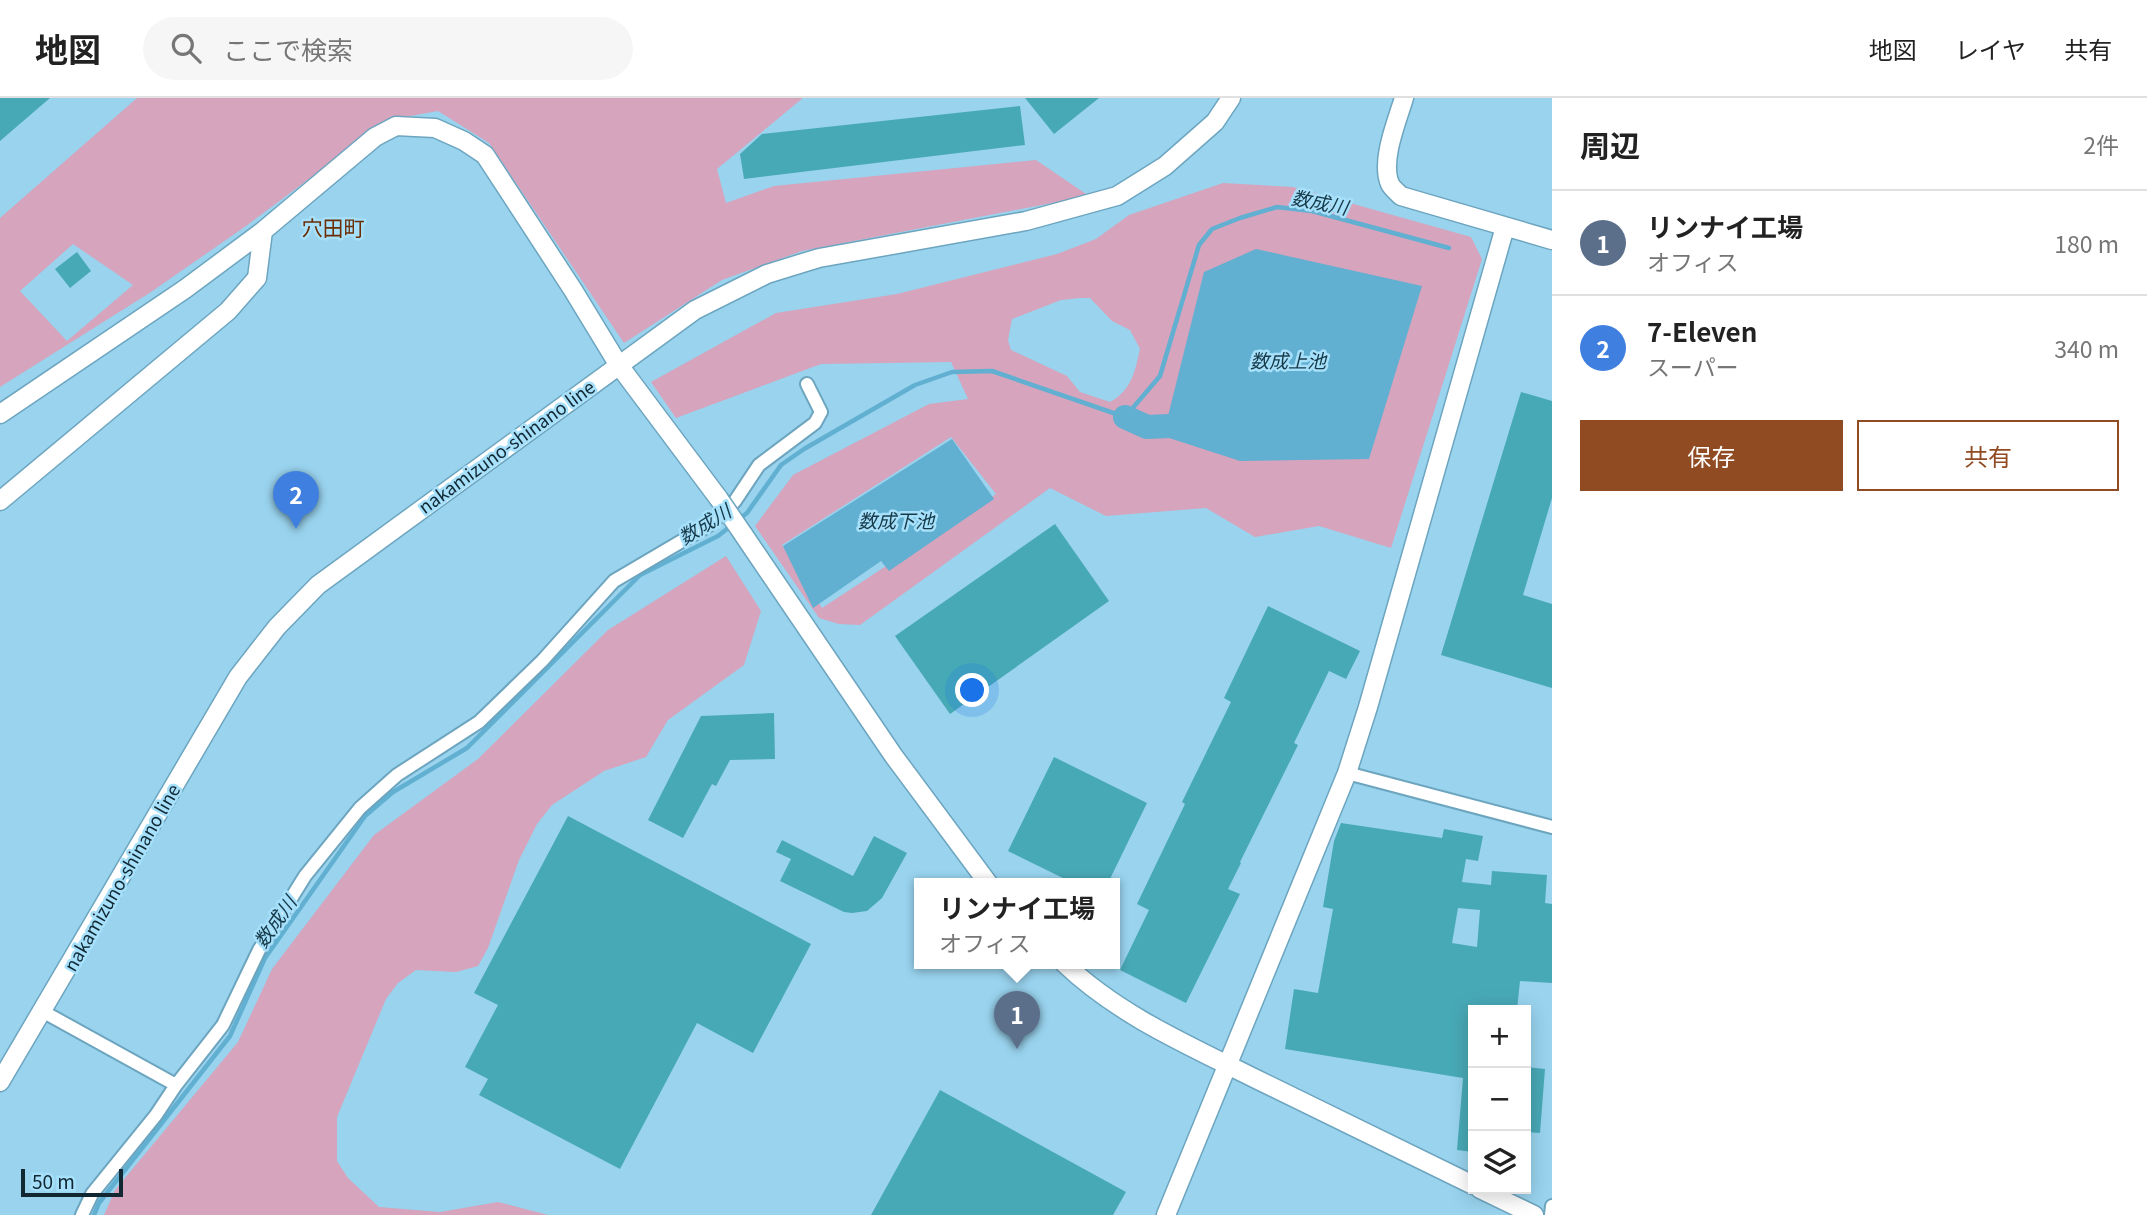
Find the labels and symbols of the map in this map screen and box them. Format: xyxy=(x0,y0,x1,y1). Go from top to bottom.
water label: 数成川 xyxy=(1289,182,1353,220)
district label: 穴田町 xyxy=(302,212,365,242)
water label: 数成上池 xyxy=(1250,346,1328,373)
street label: nakamizuno-shinano line xyxy=(412,373,600,519)
pin: 2 xyxy=(273,471,319,529)
water label: 数成川 xyxy=(673,495,737,550)
water label: 数成下池 xyxy=(858,506,936,533)
your location xyxy=(955,673,989,707)
street label: nakamizuno-shinano line xyxy=(57,779,185,975)
water label: 数成川 xyxy=(247,888,303,952)
pin: 1 xyxy=(994,991,1040,1049)
scale bar xyxy=(21,1166,122,1198)

